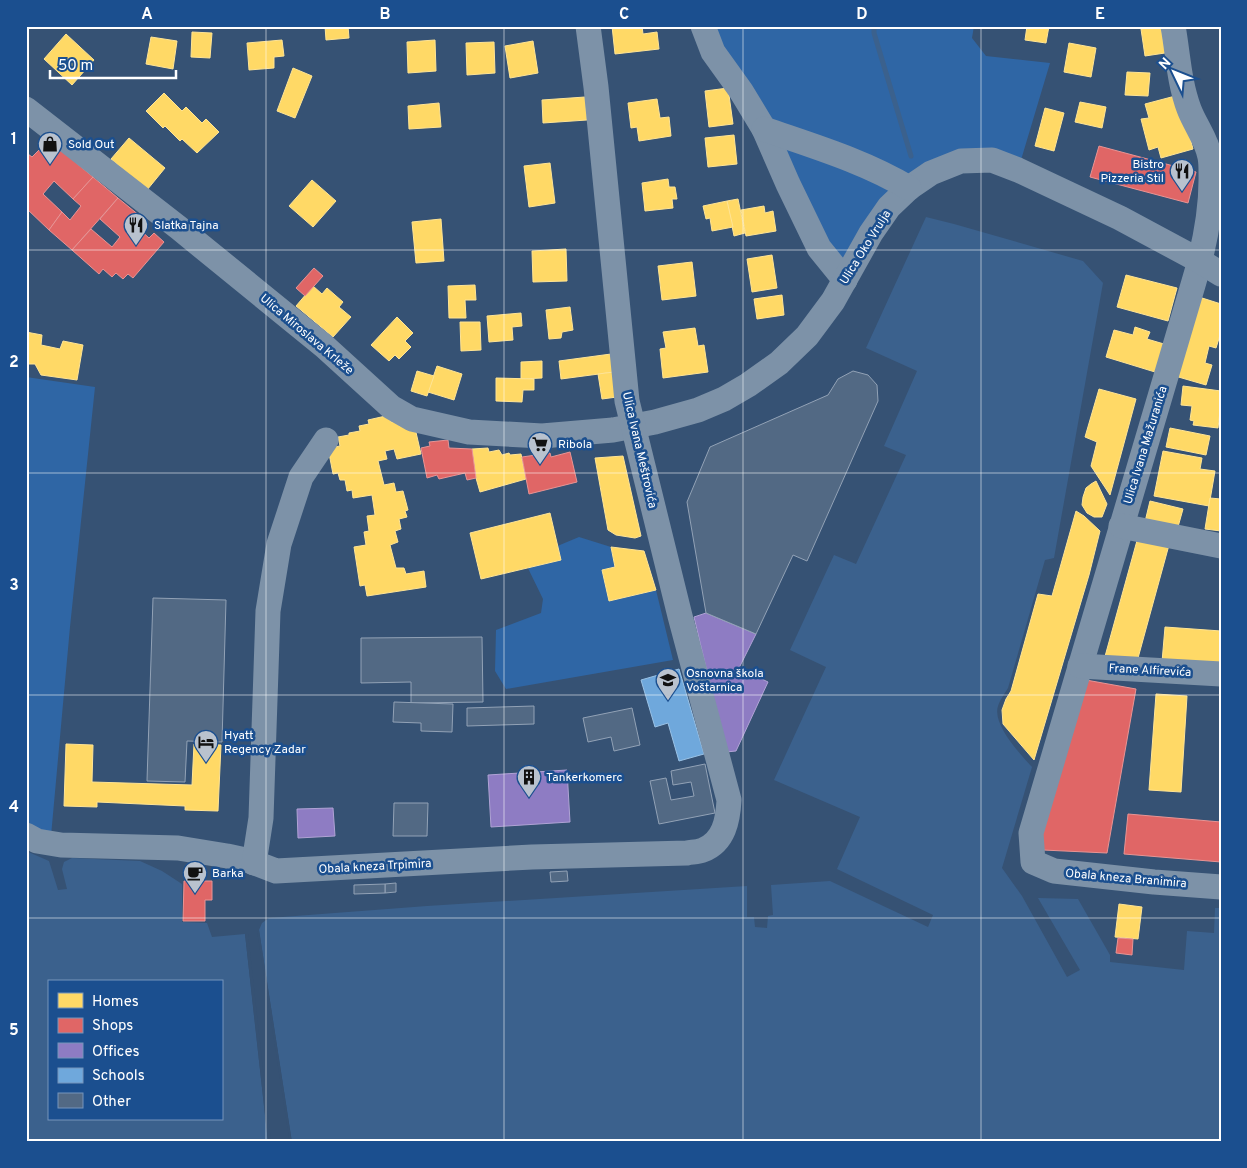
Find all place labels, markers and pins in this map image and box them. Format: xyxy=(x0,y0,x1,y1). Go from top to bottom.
shop icon: Sold Out xyxy=(37,131,63,165)
place label: Sold Out xyxy=(68,137,114,153)
place label: Bistro Pizzeria Stil xyxy=(1100,157,1164,187)
restaurant icon: Bistro Pizzeria Stil xyxy=(1169,158,1195,192)
restaurant icon: Slatka Tajna xyxy=(123,212,149,246)
place label: Slatka Tajna xyxy=(154,218,219,234)
supermarket icon: Ribola xyxy=(527,431,553,465)
place label: Ribola xyxy=(558,437,592,453)
place label: Osnovna škola Voštarnica xyxy=(686,666,764,696)
school or university icon: Osnovna škola Voštarnica xyxy=(655,667,681,701)
place label: Hyatt Regency Zadar xyxy=(224,728,306,758)
hotel icon: Hyatt Regency Zadar xyxy=(193,729,219,763)
building icon: Tankerkomerc xyxy=(516,764,542,798)
place label: Tankerkomerc xyxy=(546,770,623,786)
cafe icon: Barka xyxy=(182,860,208,894)
place label: Barka xyxy=(212,866,243,882)

